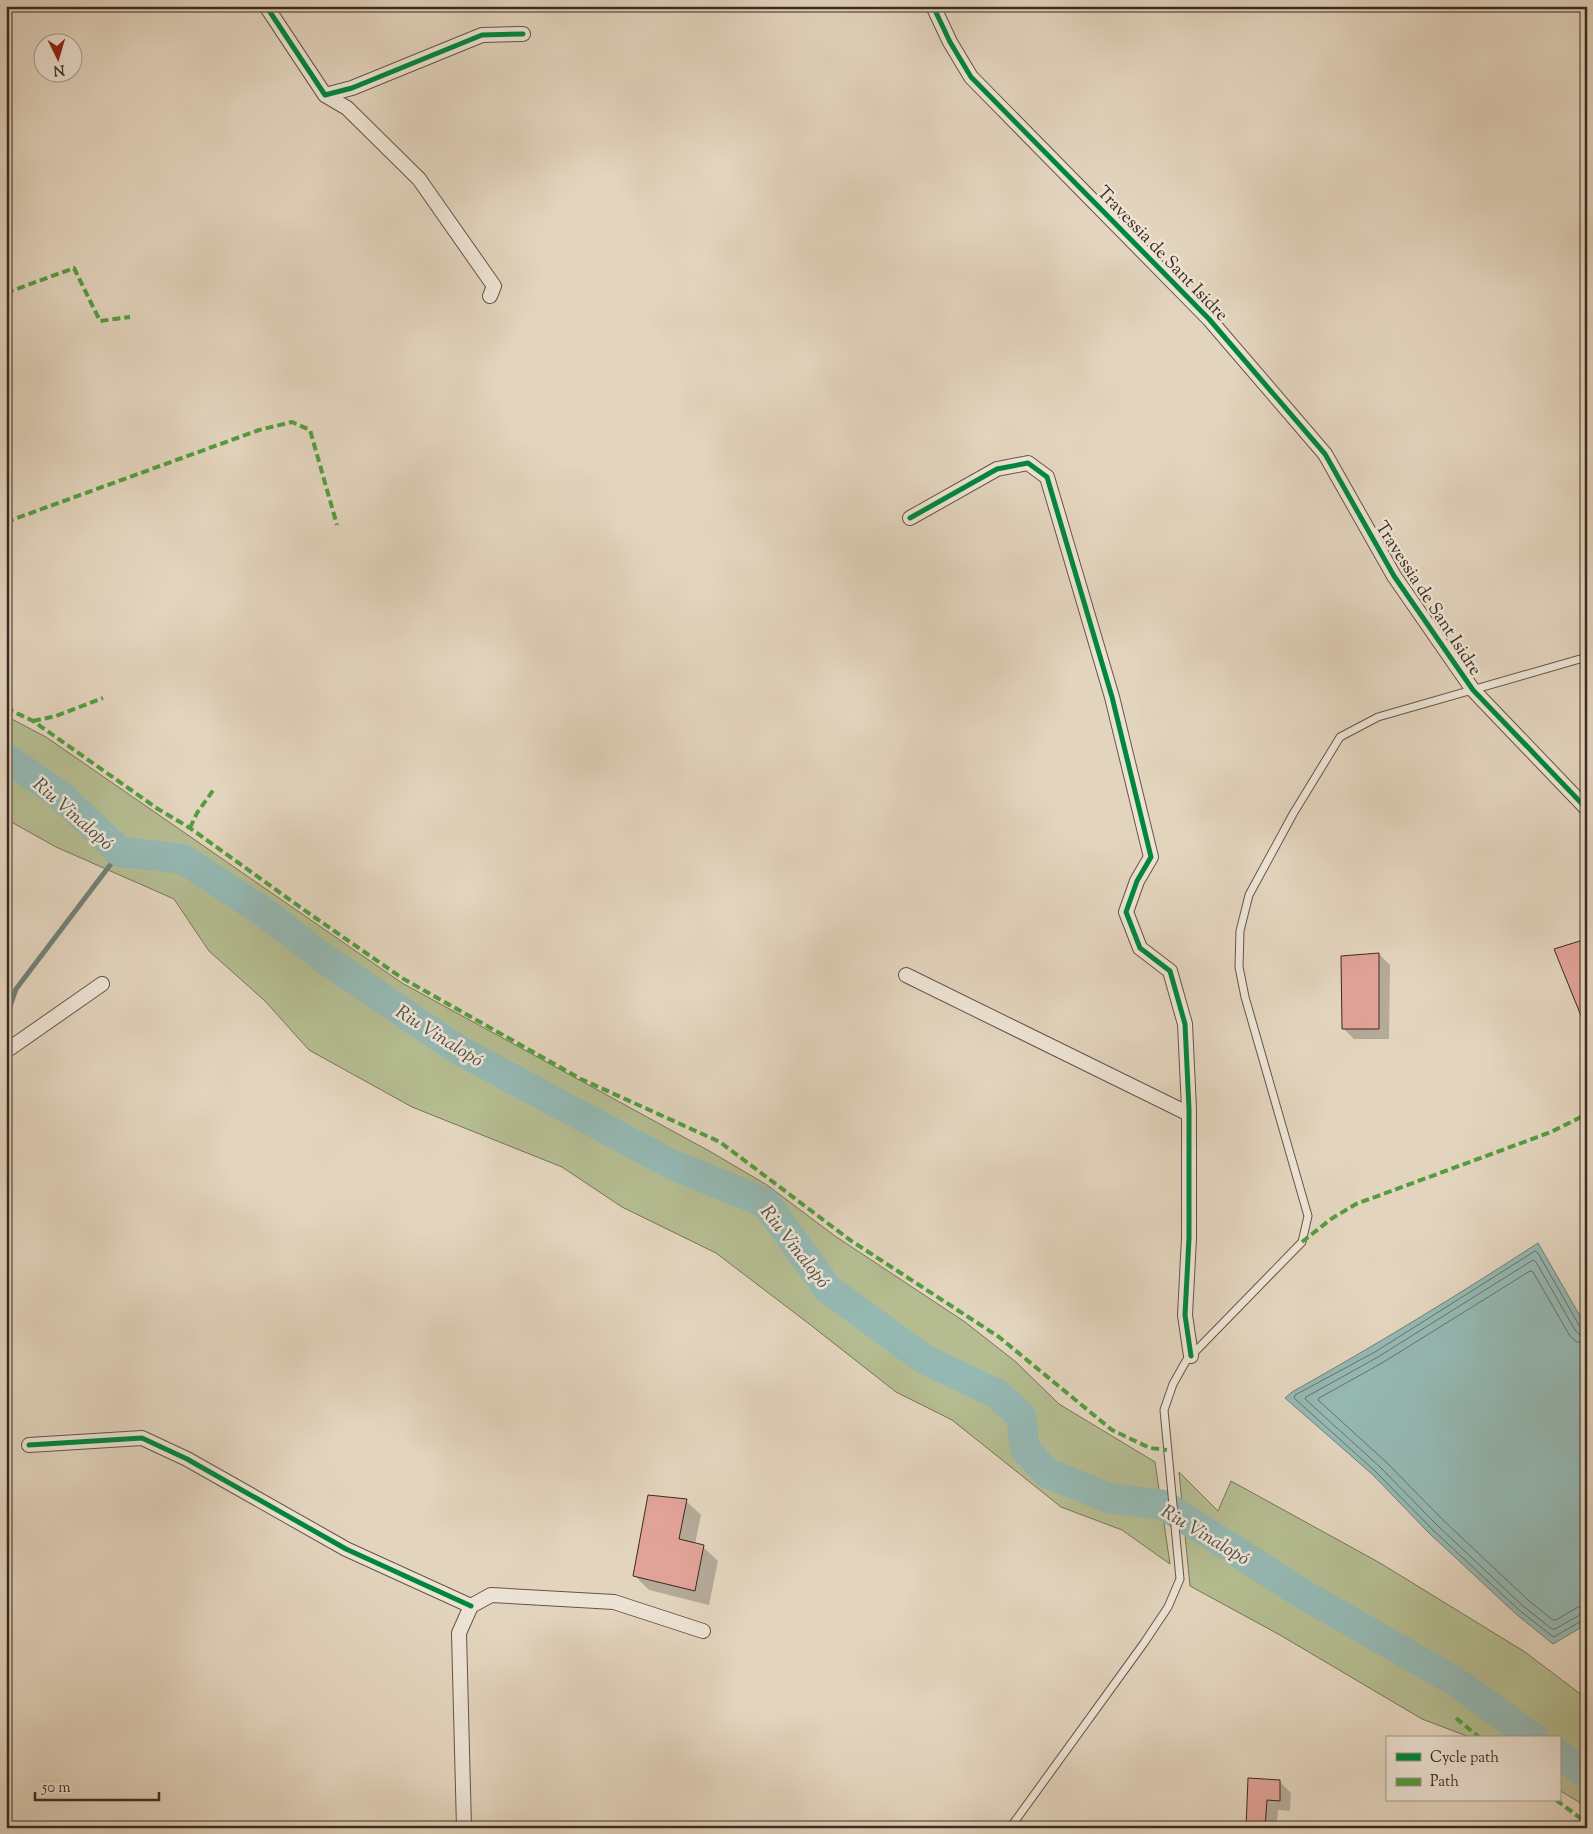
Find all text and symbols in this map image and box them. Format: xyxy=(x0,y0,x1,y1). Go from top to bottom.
north arrow xyxy=(32,32,82,82)
text: N xyxy=(53,59,65,79)
street label: Travessia de Sant Isidre xyxy=(1090,181,1233,328)
street label: Travessia de Sant Isidre xyxy=(1368,517,1487,681)
water label: Riu Vinalopó xyxy=(26,772,119,857)
water label: Riu Vinalopó xyxy=(390,999,488,1075)
water label: Riu Vinalopó xyxy=(753,1200,835,1295)
water label: Riu Vinalopó xyxy=(1155,1499,1254,1573)
legend xyxy=(1386,1736,1560,1802)
text: Cycle path xyxy=(1430,1748,1499,1769)
scale bar xyxy=(35,1769,159,1801)
text: Path xyxy=(1430,1772,1459,1793)
text: 50 m xyxy=(41,1778,71,1799)

